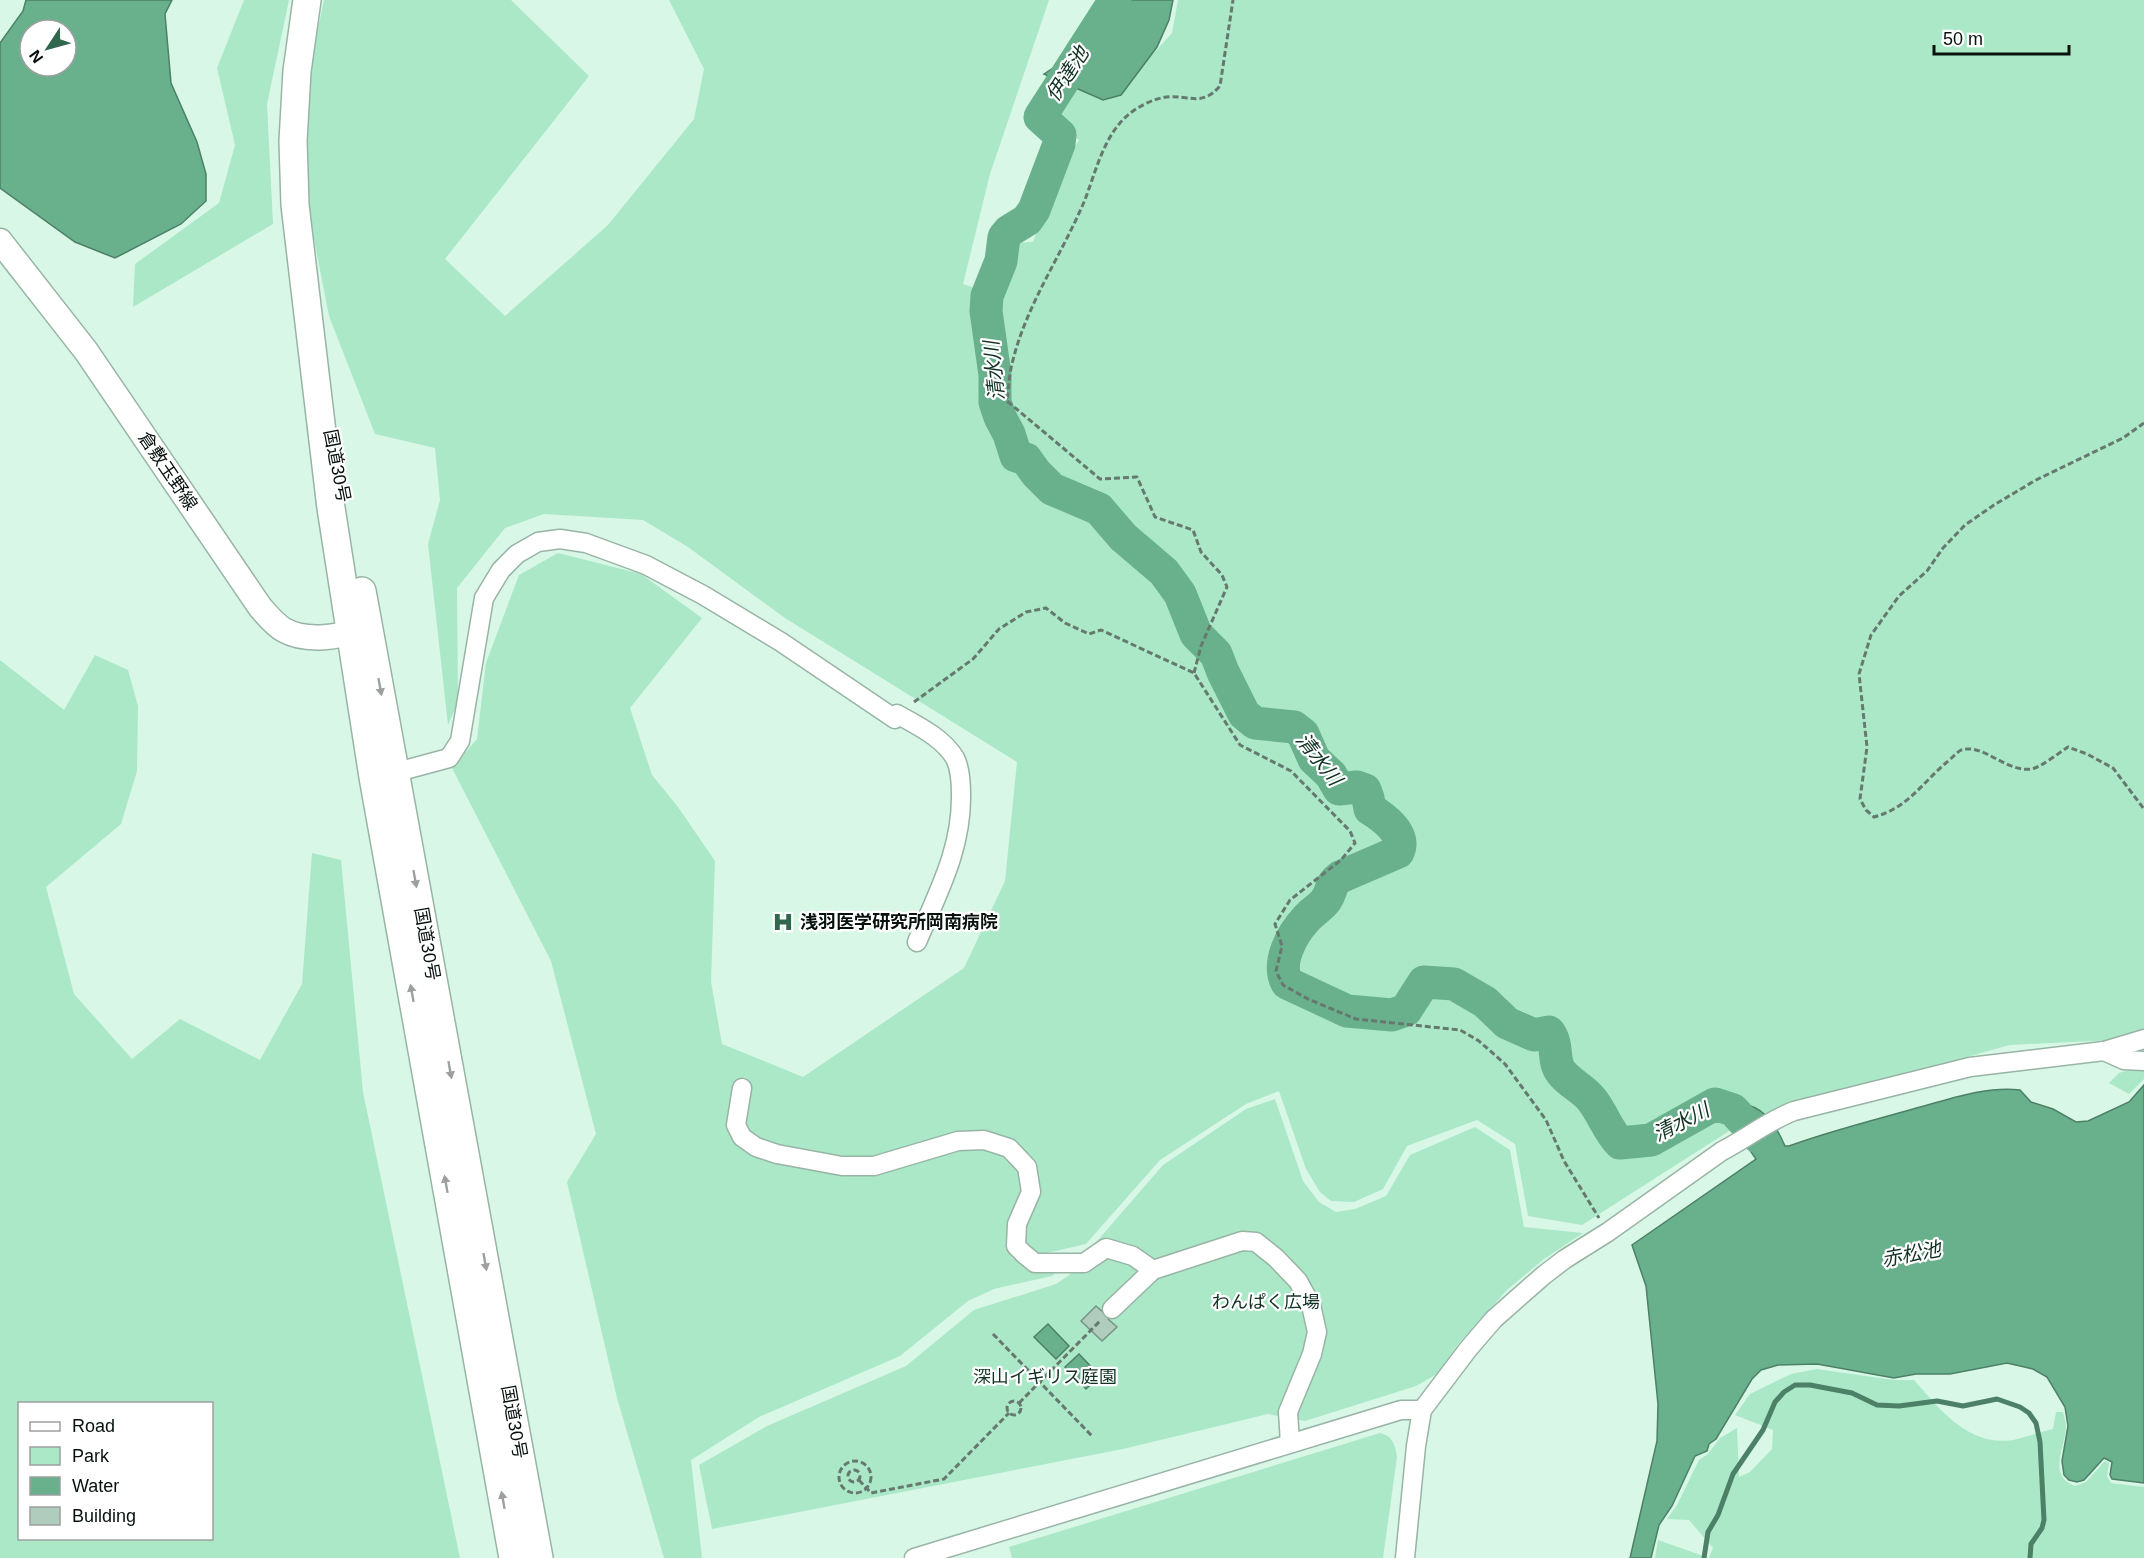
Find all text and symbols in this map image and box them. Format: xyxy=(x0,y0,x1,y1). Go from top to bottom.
north arrow xyxy=(18,18,78,78)
scale bar xyxy=(1934,18,2069,56)
text: 50 m xyxy=(1943,29,1983,49)
water label: 伊達池 xyxy=(1041,41,1094,105)
text: N xyxy=(26,47,47,66)
water label: 清水川 xyxy=(980,338,1008,402)
street label: 倉敷玉野線 xyxy=(135,428,201,514)
street label: 国道30号 xyxy=(320,428,354,504)
one-way arrow xyxy=(375,677,384,696)
water label: 清水川 xyxy=(1292,729,1347,791)
one-way arrow xyxy=(411,869,420,888)
street label: 国道30号 xyxy=(411,906,443,982)
hospital icon: 浅羽医学研究所岡南病院 xyxy=(771,910,795,934)
place label: 浅羽医学研究所岡南病院 xyxy=(800,912,998,932)
one-way arrow xyxy=(407,983,416,1002)
one-way arrow xyxy=(446,1061,455,1080)
water label: 清水川 xyxy=(1649,1098,1715,1145)
one-way arrow xyxy=(442,1175,451,1194)
water label: 赤松池 xyxy=(1879,1237,1945,1271)
one-way arrow xyxy=(481,1253,490,1272)
park label: わんぱく広場 xyxy=(1212,1292,1320,1312)
park label: 深山イギリス庭園 xyxy=(973,1367,1117,1387)
street label: 国道30号 xyxy=(498,1384,530,1460)
legend xyxy=(18,1402,213,1540)
text: Road xyxy=(72,1416,115,1436)
text: Park xyxy=(72,1446,110,1466)
text: Water xyxy=(72,1476,119,1496)
one-way arrow xyxy=(498,1491,507,1510)
text: Building xyxy=(72,1506,136,1526)

